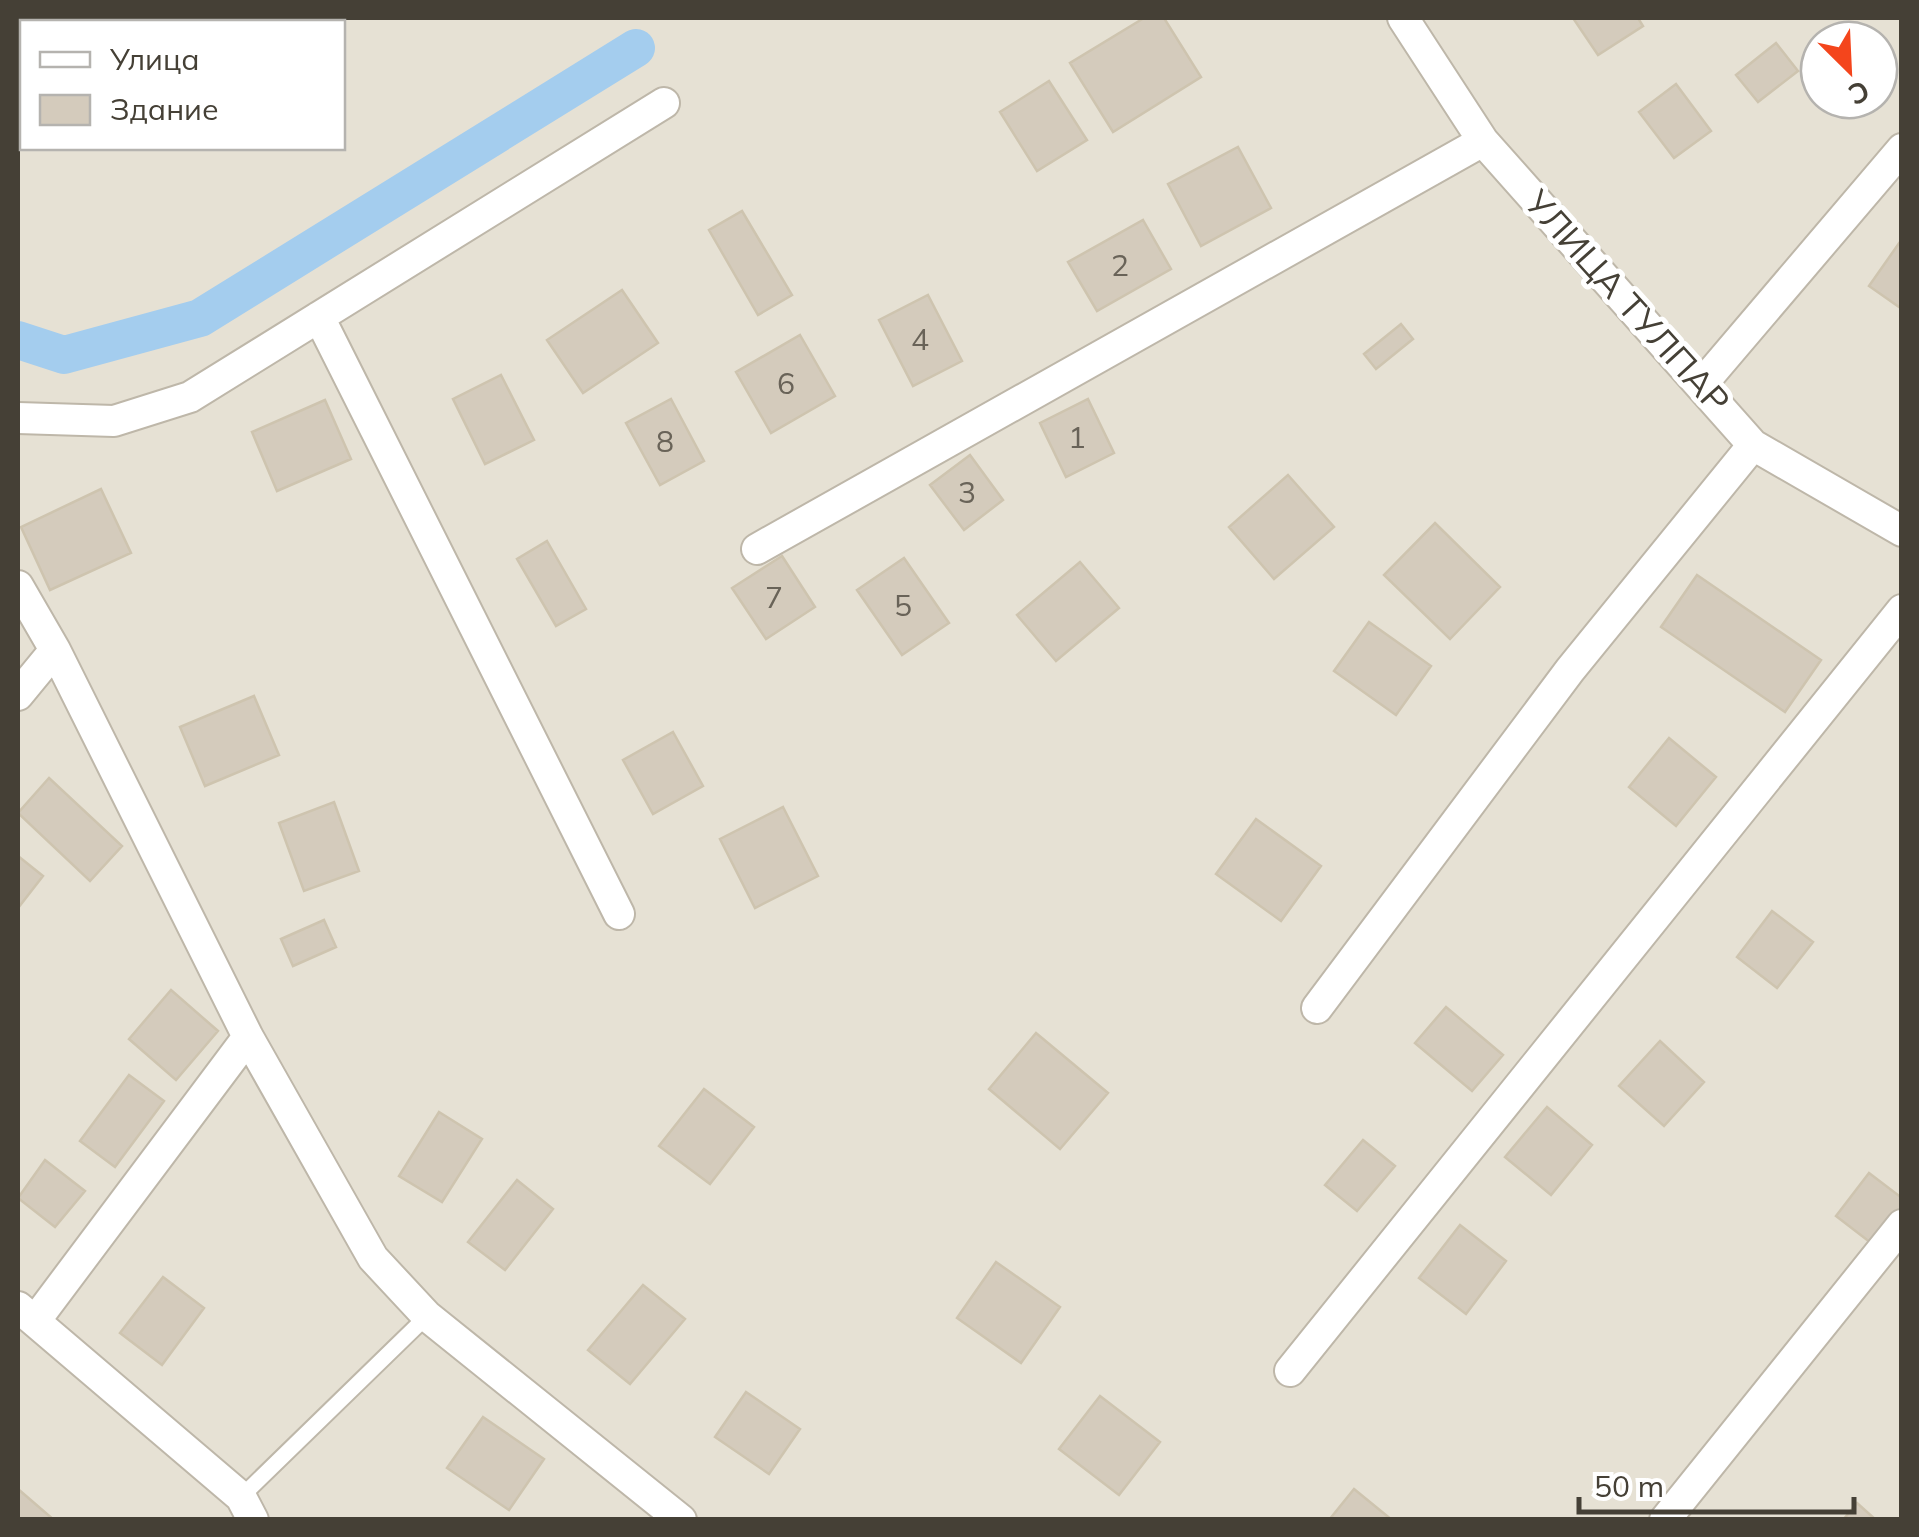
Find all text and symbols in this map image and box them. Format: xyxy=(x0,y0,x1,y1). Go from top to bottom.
legend xyxy=(20,20,345,150)
north arrow xyxy=(1799,20,1899,120)
text: Улица xyxy=(109,40,200,78)
text: С xyxy=(1843,73,1875,113)
text: Здание xyxy=(110,90,219,128)
street label: УЛИЦА ТУЛПАР xyxy=(1515,180,1740,422)
house number: 2 xyxy=(1111,246,1129,284)
house number: 4 xyxy=(911,320,929,358)
house number: 6 xyxy=(777,364,795,402)
house number: 1 xyxy=(1068,418,1086,456)
house number: 8 xyxy=(656,422,674,460)
house number: 3 xyxy=(958,473,976,511)
house number: 7 xyxy=(765,578,783,616)
house number: 5 xyxy=(894,586,912,624)
scale bar xyxy=(1579,1452,1854,1514)
text: 50 m xyxy=(1594,1467,1664,1505)

